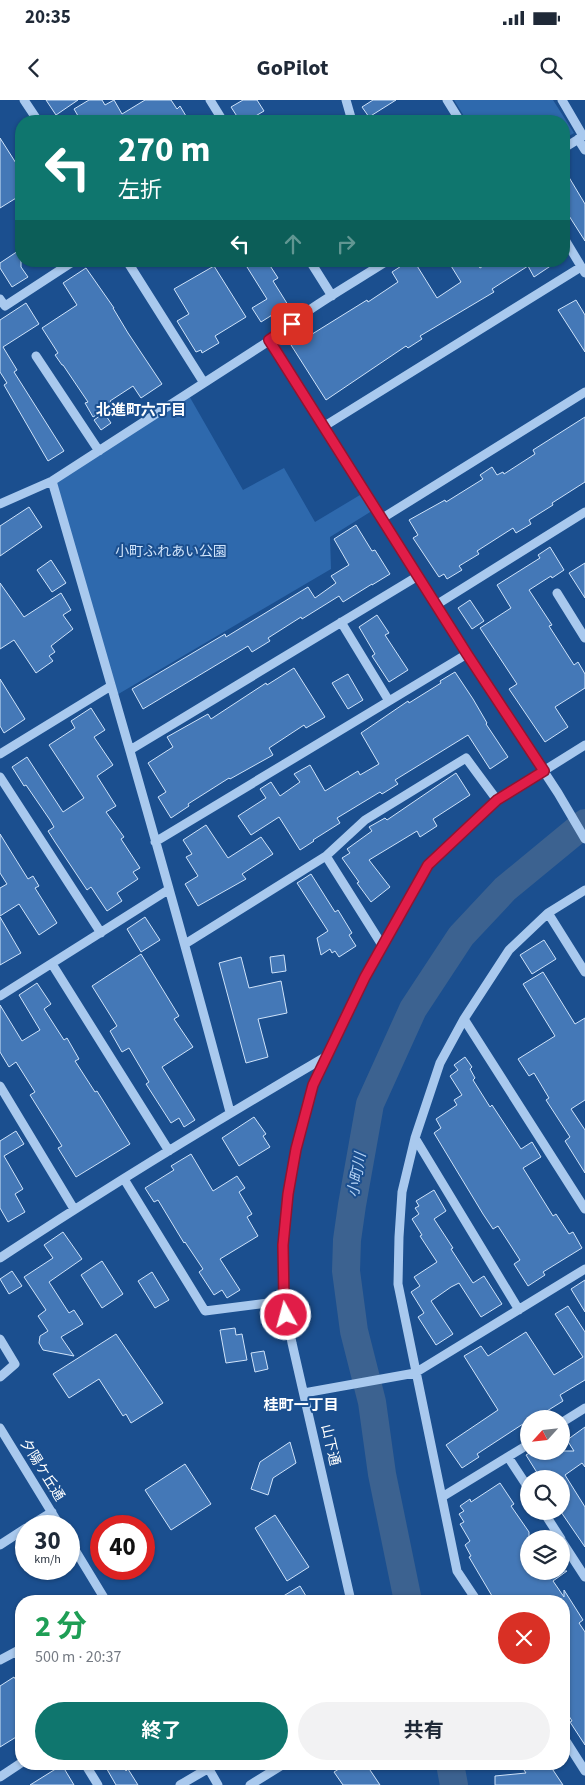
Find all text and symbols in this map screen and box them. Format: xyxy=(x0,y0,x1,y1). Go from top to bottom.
text: 20:35 xyxy=(25,4,71,31)
text: GoPilot xyxy=(257,52,328,84)
icon: back xyxy=(20,54,48,82)
icon: search xyxy=(537,54,565,82)
text: 270 m xyxy=(118,125,210,175)
icon: left xyxy=(35,135,100,200)
text: 左折 xyxy=(118,174,162,206)
icon: left xyxy=(226,230,254,258)
icon: ahead xyxy=(279,230,307,258)
icon: right xyxy=(332,230,360,258)
pin xyxy=(271,303,313,345)
icon: arrive xyxy=(278,310,306,338)
district label: 北進町六丁目 xyxy=(96,400,186,421)
park label: 小町ふれあい公園 xyxy=(115,542,227,562)
water label: 小町川 xyxy=(343,1149,372,1199)
position arrow xyxy=(259,1288,311,1340)
district label: 桂町一丁目 xyxy=(263,1395,339,1416)
north arrow xyxy=(520,1410,570,1460)
map controls xyxy=(520,1410,570,1580)
street label: 山下通 xyxy=(316,1422,344,1468)
street label: 夕陽ケ丘通 xyxy=(15,1435,69,1505)
button: search xyxy=(520,1470,570,1520)
speed limit sign: 40 xyxy=(90,1515,155,1580)
text: 30 xyxy=(34,1523,61,1559)
button: layers xyxy=(520,1530,570,1580)
text: km/h xyxy=(34,1551,61,1568)
text: 2 分 xyxy=(35,1605,87,1648)
button: close xyxy=(498,1612,550,1664)
text: 500 m · 20:37 xyxy=(35,1646,122,1668)
button: 終了 xyxy=(35,1702,288,1760)
button: 共有 xyxy=(298,1702,550,1760)

